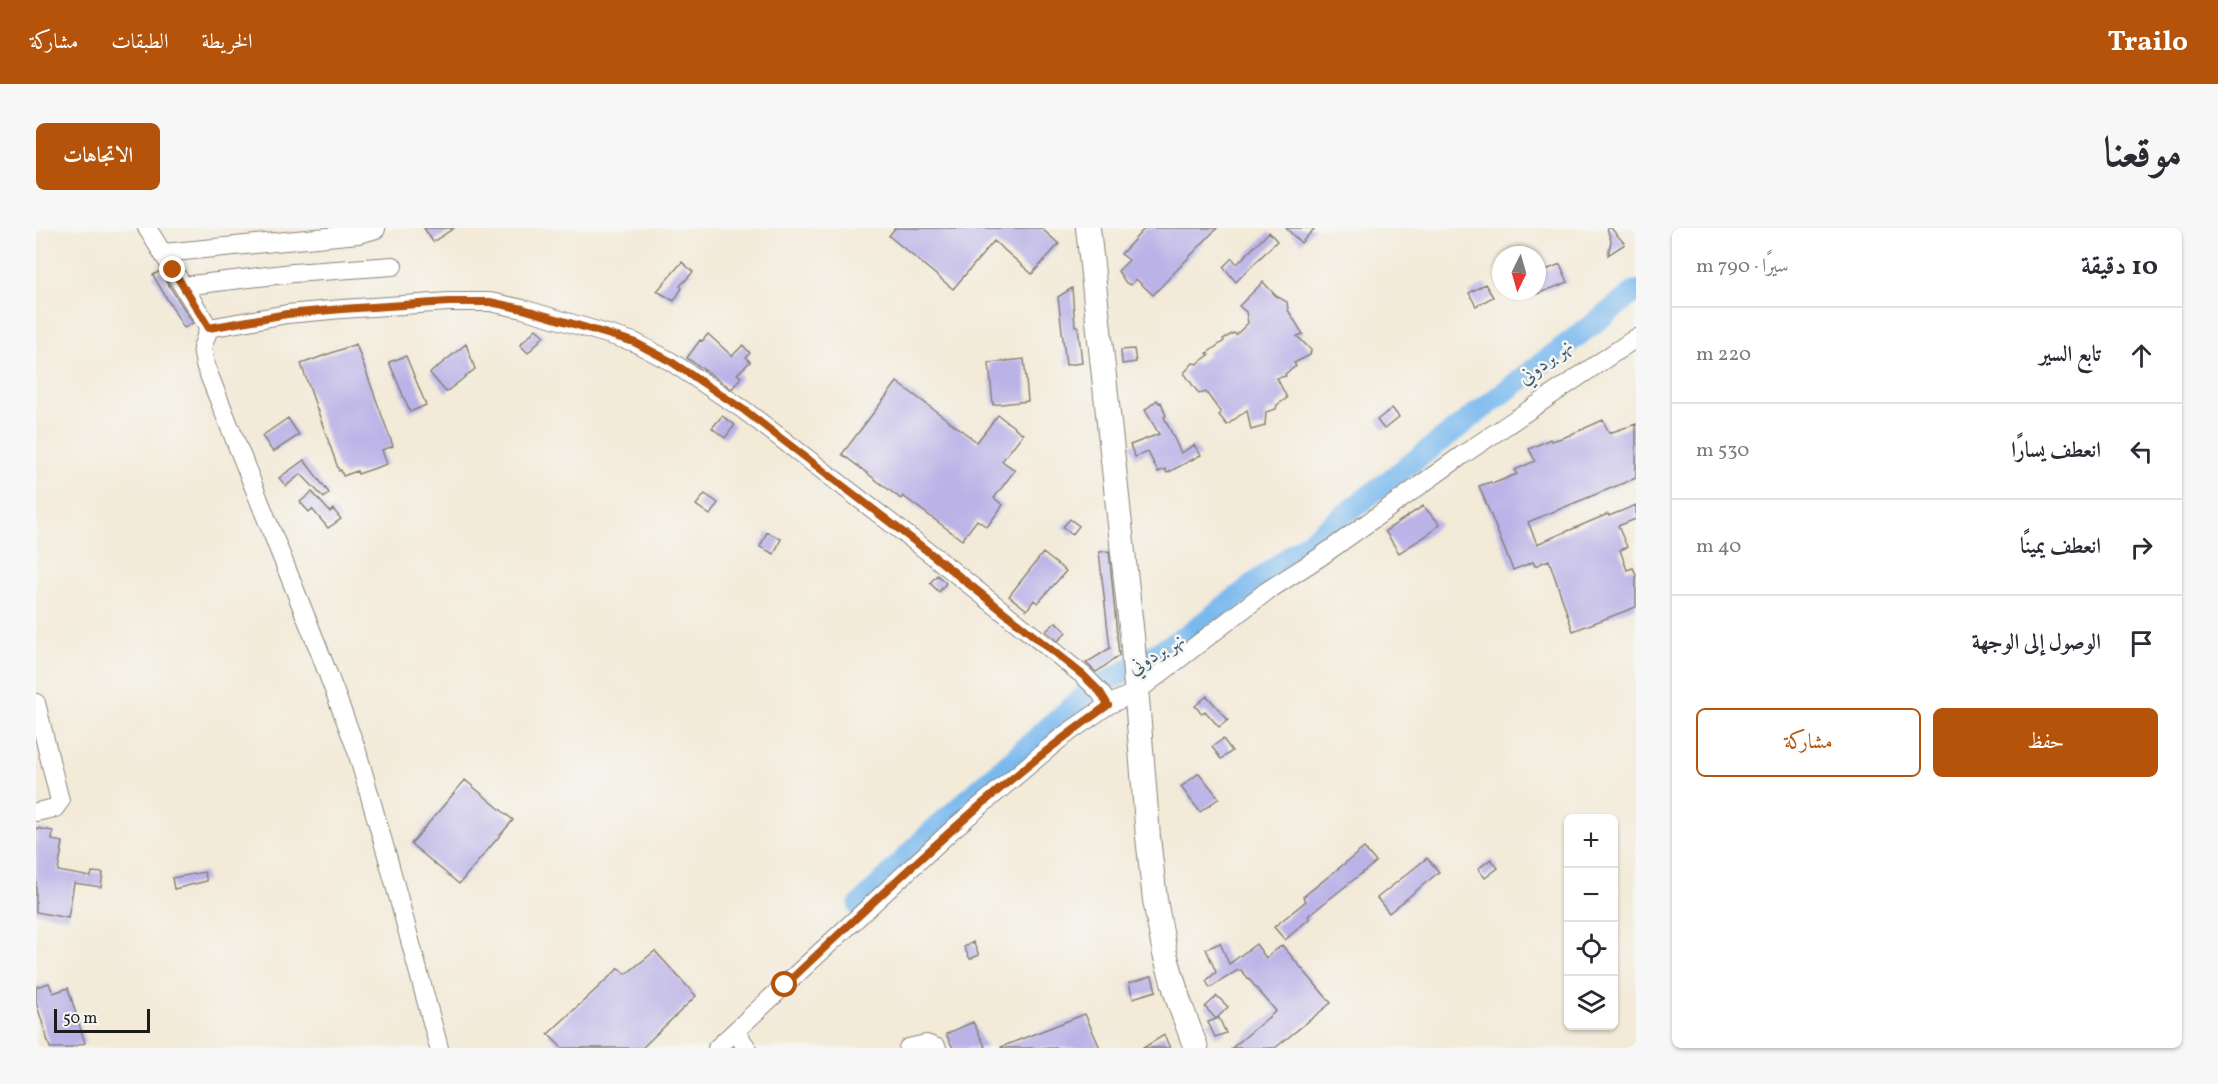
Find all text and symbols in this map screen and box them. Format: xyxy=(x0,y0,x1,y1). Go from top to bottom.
text: Trailo xyxy=(2108,23,2188,62)
text: مشاركة xyxy=(30,28,78,57)
text: الطبقات xyxy=(111,28,168,57)
text: الخريطة xyxy=(201,28,253,57)
button: الاتجاهات xyxy=(36,123,160,190)
text: موقعنا xyxy=(2104,126,2182,185)
north arrow xyxy=(1492,246,1546,300)
text: 10 دقيقة xyxy=(2081,249,2158,285)
text: سيرًا · 790 m xyxy=(1696,253,1789,281)
route end xyxy=(159,256,185,282)
water label: نهر بردوني xyxy=(1513,333,1579,393)
icon: ahead xyxy=(2125,339,2158,372)
text: تابع السير xyxy=(2039,340,2101,371)
text: 220 m xyxy=(1696,341,1751,369)
icon: left xyxy=(2125,435,2158,468)
text: انعطف يسارًا xyxy=(2011,436,2101,467)
text: 530 m xyxy=(1696,437,1749,465)
icon: right xyxy=(2125,531,2158,564)
text: انعطف يمينًا xyxy=(2020,532,2101,563)
text: 40 m xyxy=(1696,533,1741,561)
water label: نهر بردوني xyxy=(1123,627,1191,683)
icon: arrive xyxy=(2125,627,2158,660)
text: الوصول إلى الوجهة xyxy=(1972,628,2101,659)
button: مشاركة xyxy=(1696,708,1921,777)
button: حفظ xyxy=(1933,708,2158,777)
map controls xyxy=(1564,814,1618,1030)
button: + xyxy=(1564,814,1618,868)
button: − xyxy=(1564,868,1618,922)
button: locate xyxy=(1564,922,1618,976)
route start xyxy=(771,971,797,997)
button: layers xyxy=(1564,976,1618,1030)
scale bar xyxy=(54,1006,150,1034)
text: 50 m xyxy=(63,1008,97,1030)

